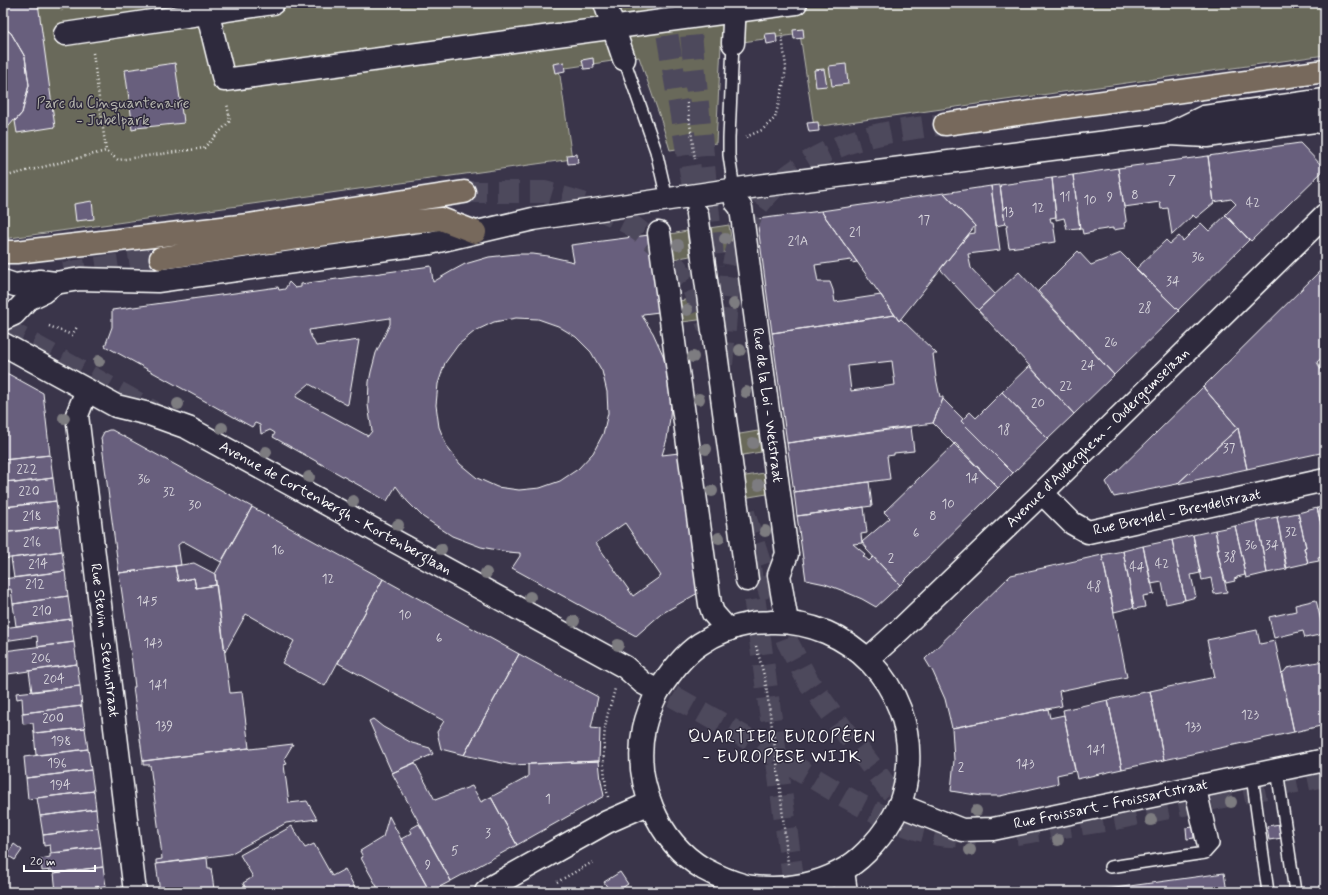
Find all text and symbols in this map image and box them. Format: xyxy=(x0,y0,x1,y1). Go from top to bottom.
park label: Parc du Cinquantenaire - Jubelpark xyxy=(36,94,190,131)
house number: 7 xyxy=(1168,172,1176,189)
house number: 8 xyxy=(1131,187,1139,204)
house number: 11 xyxy=(1059,189,1071,206)
house number: 9 xyxy=(1107,189,1113,206)
house number: 10 xyxy=(1083,192,1097,209)
house number: 42 xyxy=(1246,195,1260,212)
house number: 12 xyxy=(1032,200,1044,217)
house number: 13 xyxy=(1002,204,1014,221)
house number: 17 xyxy=(918,212,931,229)
house number: 21 xyxy=(849,224,861,241)
house number: 21A xyxy=(788,233,808,250)
house number: 36 xyxy=(1191,249,1205,266)
house number: 34 xyxy=(1166,273,1180,290)
house number: 28 xyxy=(1138,300,1152,317)
street label: Rue de la Loi - Wetstraat xyxy=(747,327,787,484)
house number: 26 xyxy=(1104,334,1118,351)
street label: Avenue d'Auderghem - Oudergemselaan xyxy=(1002,343,1194,532)
house number: 24 xyxy=(1081,357,1095,374)
house number: 22 xyxy=(1059,378,1073,395)
house number: 20 xyxy=(1031,395,1045,412)
house number: 18 xyxy=(998,422,1010,439)
street label: Avenue de Cortenbergh - Kortenberglaan xyxy=(215,437,455,580)
house number: 37 xyxy=(1223,440,1236,457)
house number: 222 xyxy=(17,461,38,478)
house number: 14 xyxy=(965,470,979,487)
house number: 36 xyxy=(137,471,151,488)
house number: 220 xyxy=(18,483,40,500)
house number: 32 xyxy=(163,484,176,501)
street label: Rue Breydel - Breydelstraat xyxy=(1091,484,1263,541)
house number: 10 xyxy=(941,496,955,513)
house number: 30 xyxy=(188,497,202,514)
house number: 218 xyxy=(23,508,41,525)
house number: 8 xyxy=(929,508,937,525)
house number: 32 xyxy=(1285,524,1298,541)
house number: 6 xyxy=(913,525,920,542)
house number: 216 xyxy=(23,534,41,551)
house number: 36 xyxy=(1244,537,1258,554)
house number: 34 xyxy=(1265,537,1279,554)
house number: 16 xyxy=(271,542,285,559)
house number: 38 xyxy=(1223,549,1237,566)
house number: 2 xyxy=(888,550,895,567)
house number: 214 xyxy=(28,556,48,573)
house number: 42 xyxy=(1155,556,1169,573)
house number: 44 xyxy=(1129,559,1145,576)
street label: Rue Stevin - Stevinstraat xyxy=(85,562,124,719)
house number: 12 xyxy=(322,571,334,588)
house number: 212 xyxy=(25,576,45,593)
house number: 48 xyxy=(1087,579,1101,596)
house number: 145 xyxy=(137,593,157,610)
house number: 210 xyxy=(32,603,52,620)
house number: 10 xyxy=(398,607,412,624)
house number: 6 xyxy=(436,630,443,647)
house number: 143 xyxy=(143,635,163,652)
house number: 206 xyxy=(31,650,51,667)
house number: 204 xyxy=(43,671,65,688)
house number: 141 xyxy=(149,677,167,694)
house number: 123 xyxy=(1241,707,1260,724)
house number: 200 xyxy=(42,710,64,727)
house number: 139 xyxy=(155,718,173,735)
house number: 133 xyxy=(1185,719,1202,736)
district label: QUARTIER EUROPÉEN - EUROPESE WIJK xyxy=(688,725,876,768)
house number: 198 xyxy=(51,733,71,750)
house number: 141 xyxy=(1087,742,1105,759)
house number: 196 xyxy=(47,755,67,772)
house number: 143 xyxy=(1015,756,1035,773)
house number: 2 xyxy=(958,759,965,776)
street label: Rue Froissart - Froissartstraat xyxy=(1012,775,1210,834)
house number: 194 xyxy=(49,777,71,794)
house number: 1 xyxy=(545,791,551,808)
house number: 3 xyxy=(485,825,491,842)
house number: 5 xyxy=(451,843,459,860)
scale bar xyxy=(24,847,95,873)
text: 20 m xyxy=(30,854,56,870)
house number: 9 xyxy=(425,857,431,874)

